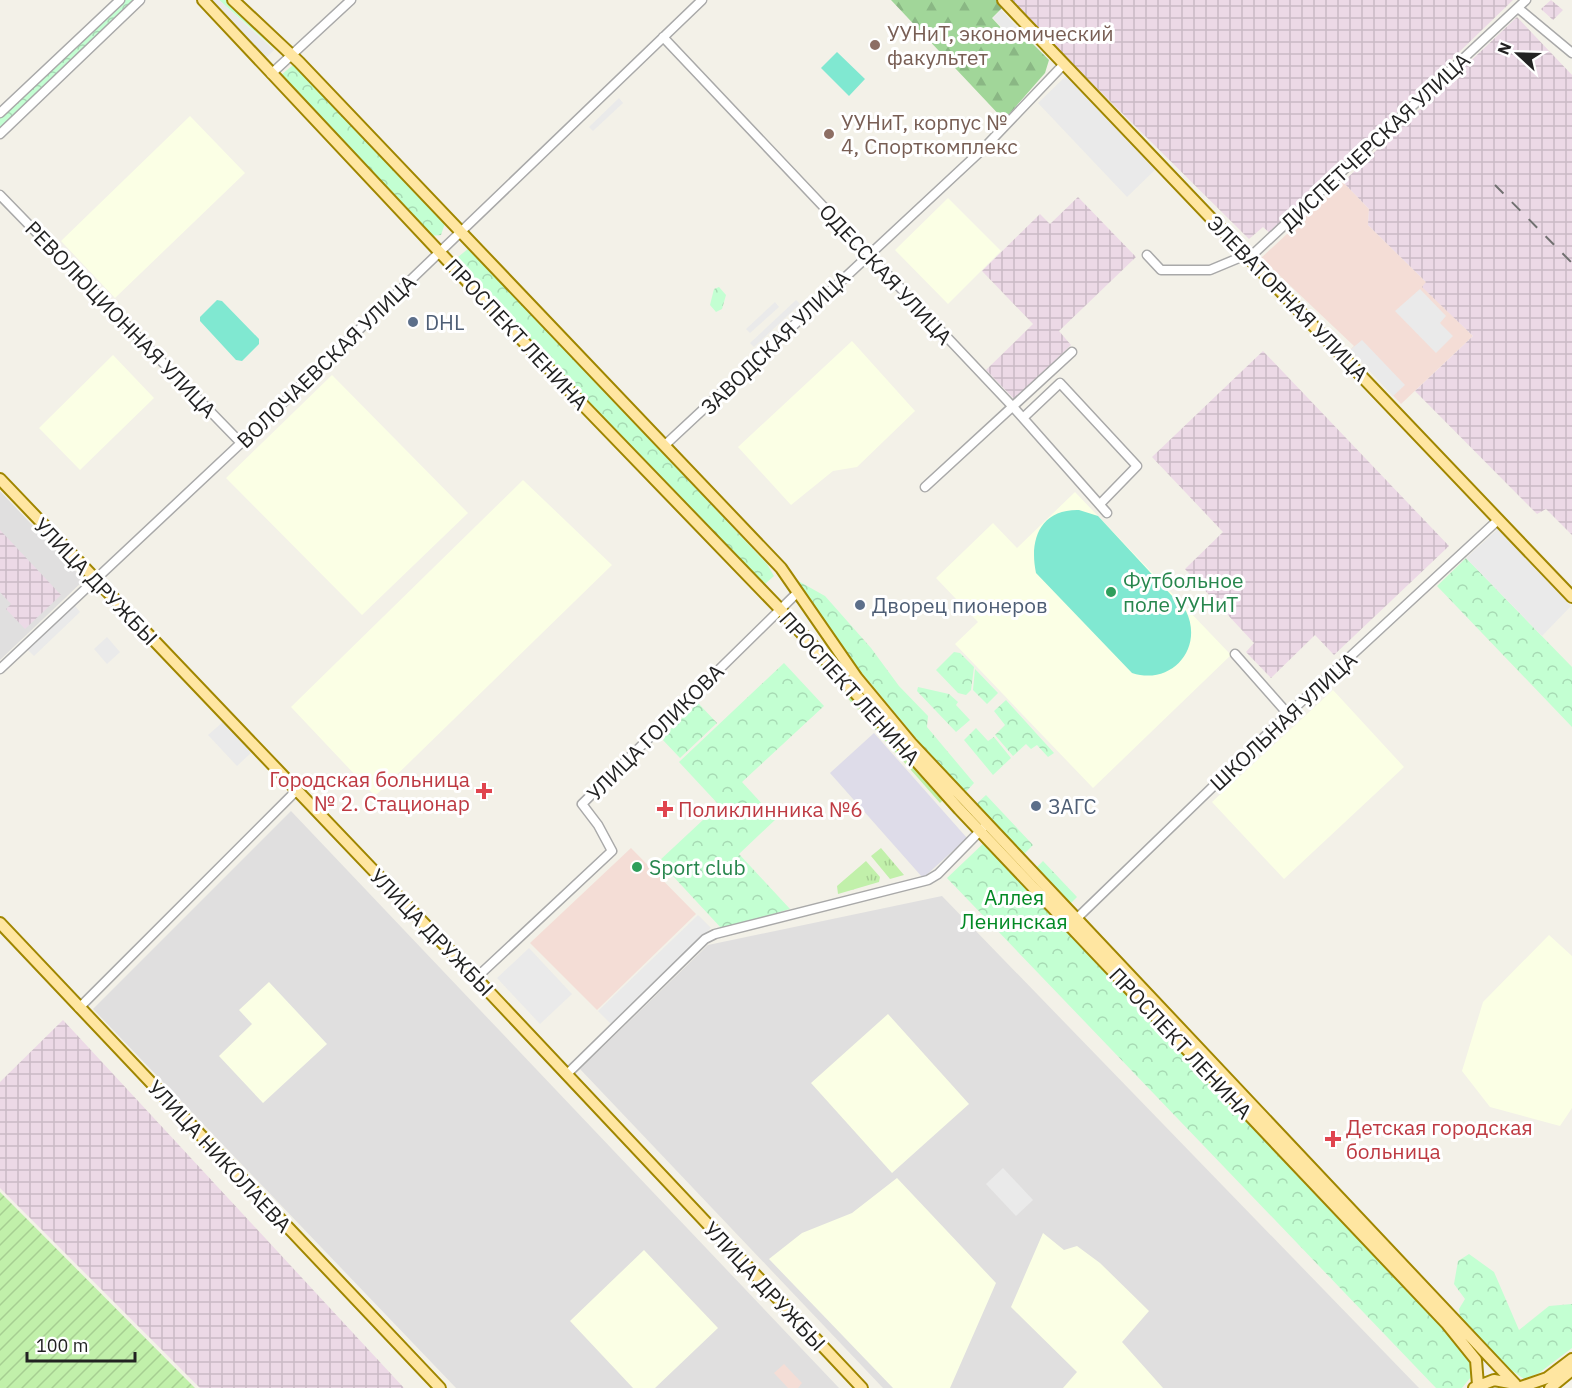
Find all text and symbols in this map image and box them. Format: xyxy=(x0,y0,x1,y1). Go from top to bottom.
place label: УУНиТ, экономический факультет xyxy=(887,19,1114,71)
north arrow xyxy=(1488,24,1548,84)
marker: УУНиТ, экономический факультет xyxy=(868,38,882,52)
text: N xyxy=(1493,39,1516,58)
street label: ДИСПЕТЧЕРСКАЯ УЛИЦА xyxy=(1274,46,1476,236)
place label: УУНиТ, корпус № 4, Спорткомплекс xyxy=(841,108,1018,160)
marker: УУНиТ, корпус № 4, Спорткомплекс xyxy=(822,127,836,141)
street label: ОДЕССКАЯ УЛИЦА xyxy=(813,198,959,350)
street label: ЭЛЕВАТОРНАЯ УЛИЦА xyxy=(1201,209,1375,387)
street label: РЕВОЛЮЦИОННАЯ УЛИЦА xyxy=(19,214,223,424)
street label: ПРОСПЕКТ ЛЕНИНА xyxy=(439,252,595,416)
street label: ЗАВОДСКАЯ УЛИЦА xyxy=(694,264,856,420)
street label: ВОЛОЧАЕВСКАЯ УЛИЦА xyxy=(230,268,422,454)
place label: DHL xyxy=(425,308,464,336)
marker: DHL xyxy=(406,315,420,329)
street label: УЛИЦА ДРУЖБЫ xyxy=(28,511,164,651)
place label: Футбольное поле УУНиТ xyxy=(1123,566,1244,618)
marker: Футбольное поле УУНиТ xyxy=(1104,585,1118,599)
place label: Дворец пионеров xyxy=(872,591,1048,619)
marker: Дворец пионеров xyxy=(853,598,867,612)
street label: ПРОСПЕКТ ЛЕНИНА xyxy=(774,605,926,771)
street label: ШКОЛЬНАЯ УЛИЦА xyxy=(1203,645,1363,797)
street label: УЛИЦА ГОЛИКОВА xyxy=(580,657,730,807)
place label: Городская больница № 2. Стационар xyxy=(269,765,470,817)
marker: Городская больница № 2. Стационар xyxy=(475,782,493,800)
place label: ЗАГС xyxy=(1048,792,1097,820)
place label: Поликлинника №6 xyxy=(678,795,863,823)
marker: ЗАГС xyxy=(1029,799,1043,813)
marker: Поликлинника №6 xyxy=(656,800,674,818)
place label: Sport club xyxy=(649,853,746,881)
marker: Sport club xyxy=(630,860,644,874)
street label: УЛИЦА ДРУЖБЫ xyxy=(364,862,500,1002)
park label: Аллея Ленинская xyxy=(960,883,1068,935)
street label: ПРОСПЕКТ ЛЕНИНА xyxy=(1103,961,1259,1125)
street label: УЛИЦА НИКОЛАЕВА xyxy=(142,1074,298,1238)
place label: Детская городская больница xyxy=(1346,1113,1533,1165)
marker: Детская городская больница xyxy=(1324,1130,1342,1148)
street label: УЛИЦА ДРУЖБЫ xyxy=(698,1215,832,1357)
scale bar xyxy=(27,1325,135,1363)
text: 100 m xyxy=(36,1334,88,1357)

